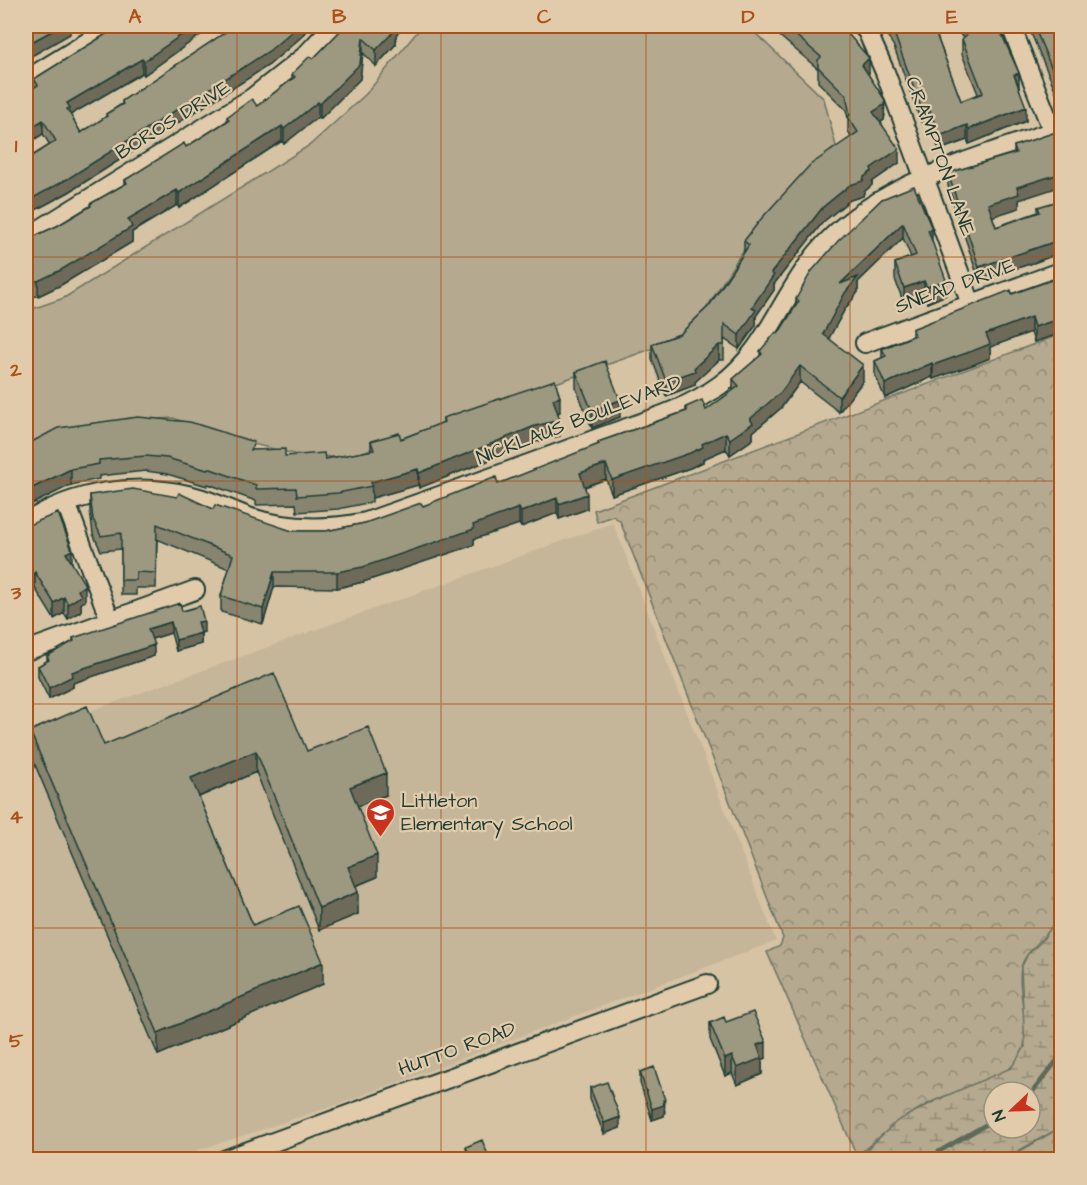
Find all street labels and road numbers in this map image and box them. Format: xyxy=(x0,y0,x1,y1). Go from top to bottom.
street label: CRAMPTON LANE xyxy=(898,72,982,240)
street label: BOROS DRIVE xyxy=(110,73,236,167)
street label: SNEAD DRIVE xyxy=(891,251,1019,321)
street label: NICKLAUS BOULEVARD xyxy=(472,368,686,472)
street label: HUTTO ROAD xyxy=(394,1015,520,1083)

